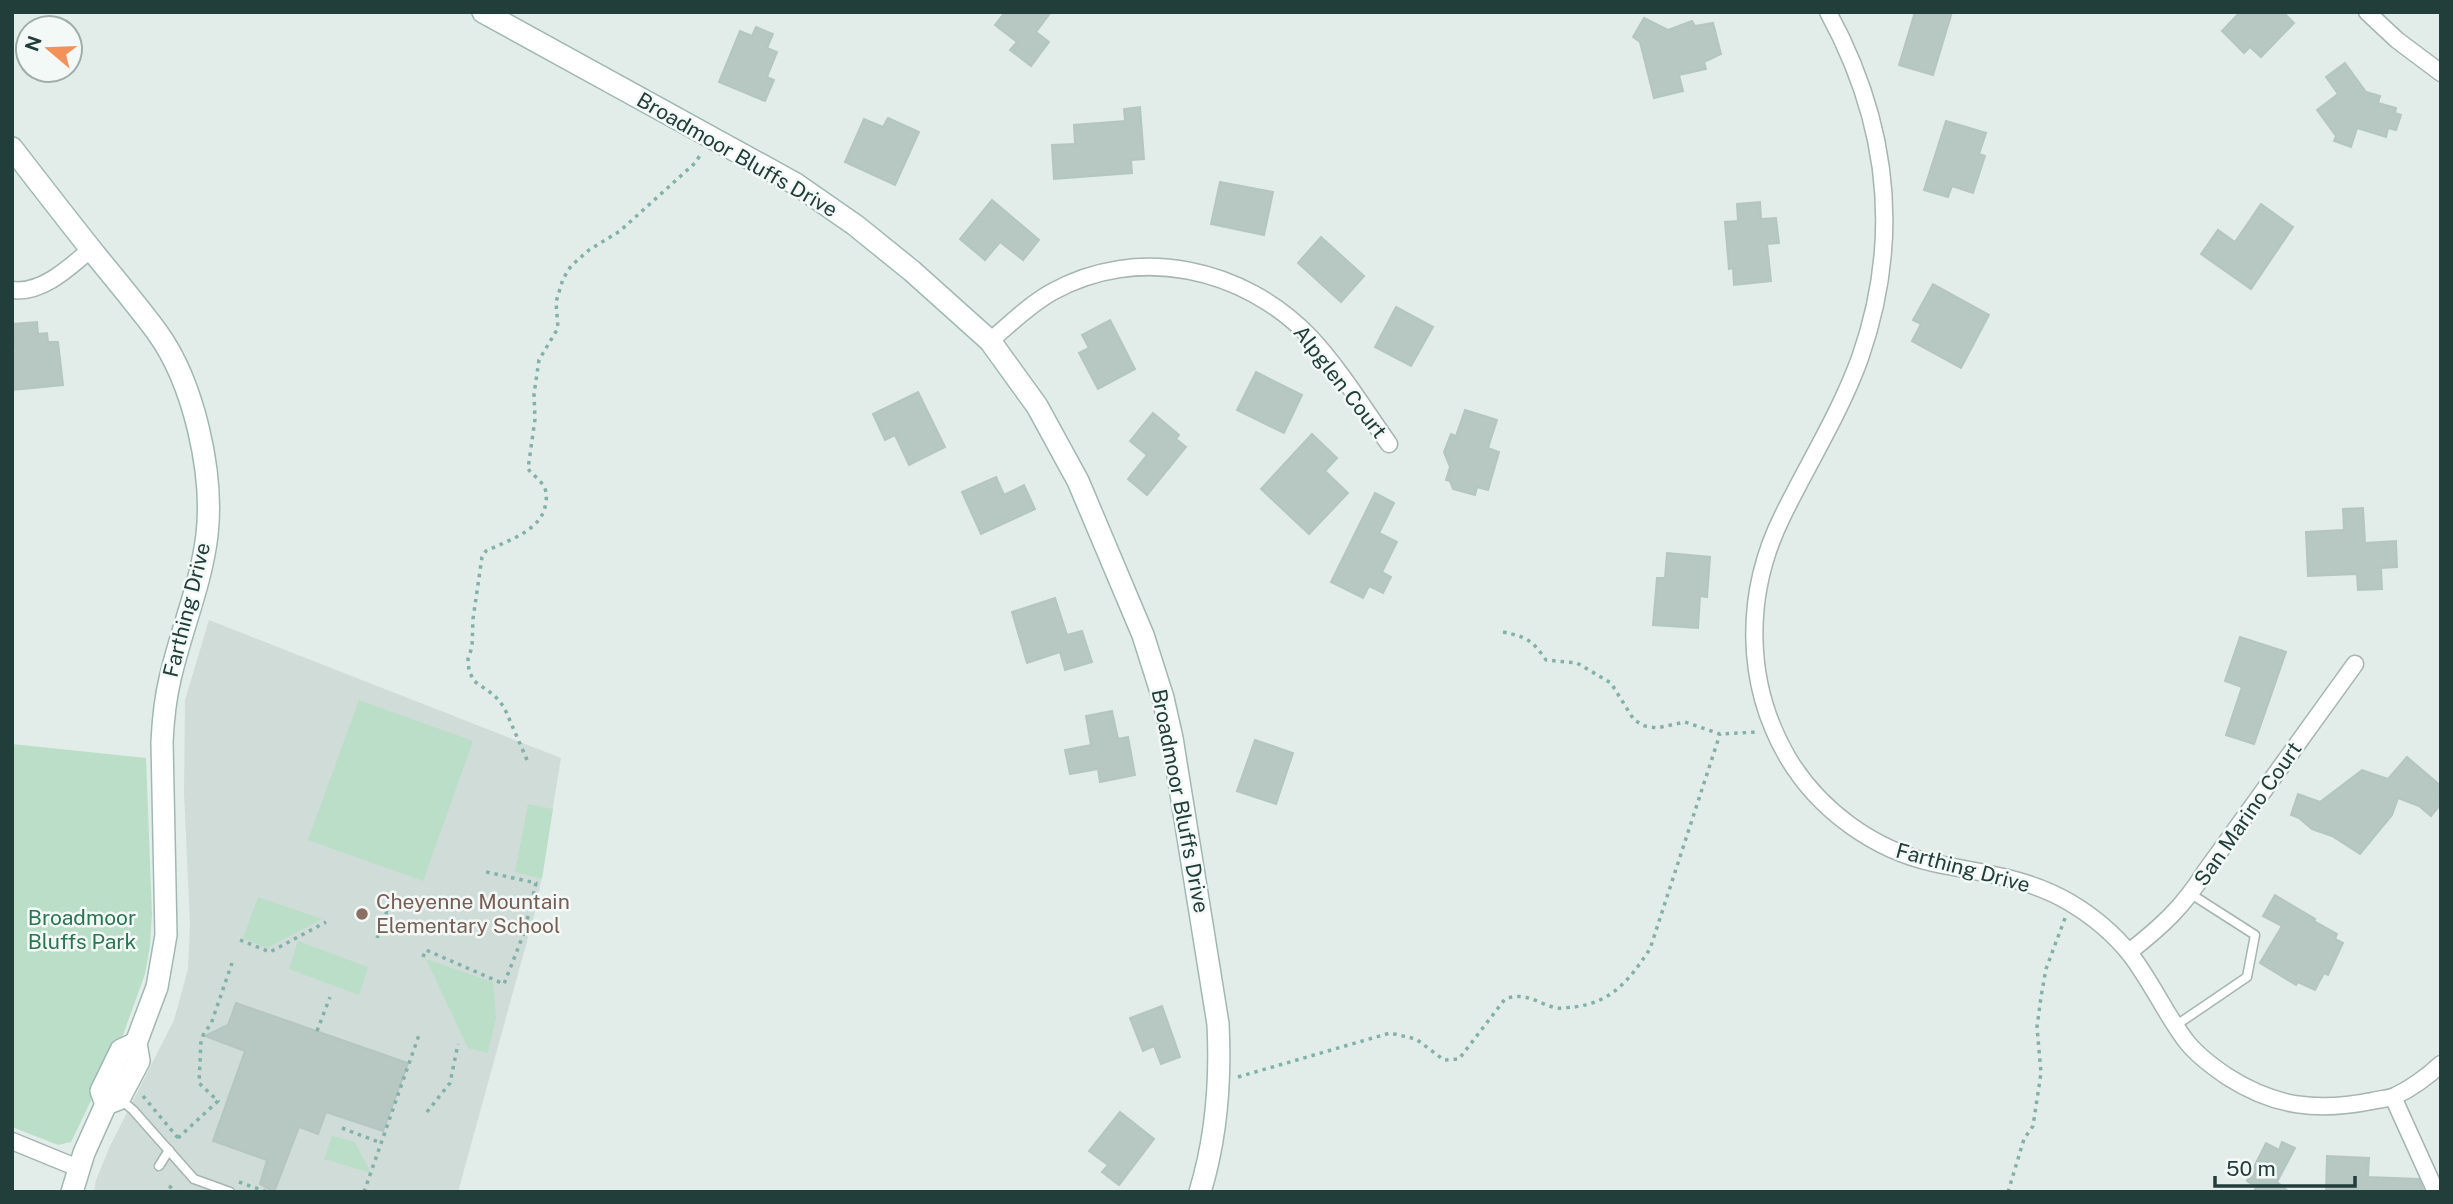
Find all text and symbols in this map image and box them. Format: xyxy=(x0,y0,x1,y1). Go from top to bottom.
north arrow xyxy=(14,14,84,84)
text: N xyxy=(20,33,46,54)
street label: Broadmoor Bluffs Drive xyxy=(632,87,842,222)
street label: Alpglen Court xyxy=(1289,320,1392,443)
street label: Farthing Drive xyxy=(158,540,215,680)
street label: Broadmoor Bluffs Drive xyxy=(1147,687,1214,915)
street label: San Marino Court xyxy=(2189,737,2307,891)
street label: Farthing Drive xyxy=(1893,838,2033,897)
place label: Cheyenne Mountain Elementary School xyxy=(376,889,570,938)
park label: Broadmoor Bluffs Park xyxy=(28,905,137,954)
marker: Cheyenne Mountain Elementary School xyxy=(354,906,370,922)
scale bar xyxy=(2215,1144,2355,1188)
text: 50 m xyxy=(2226,1156,2276,1181)

